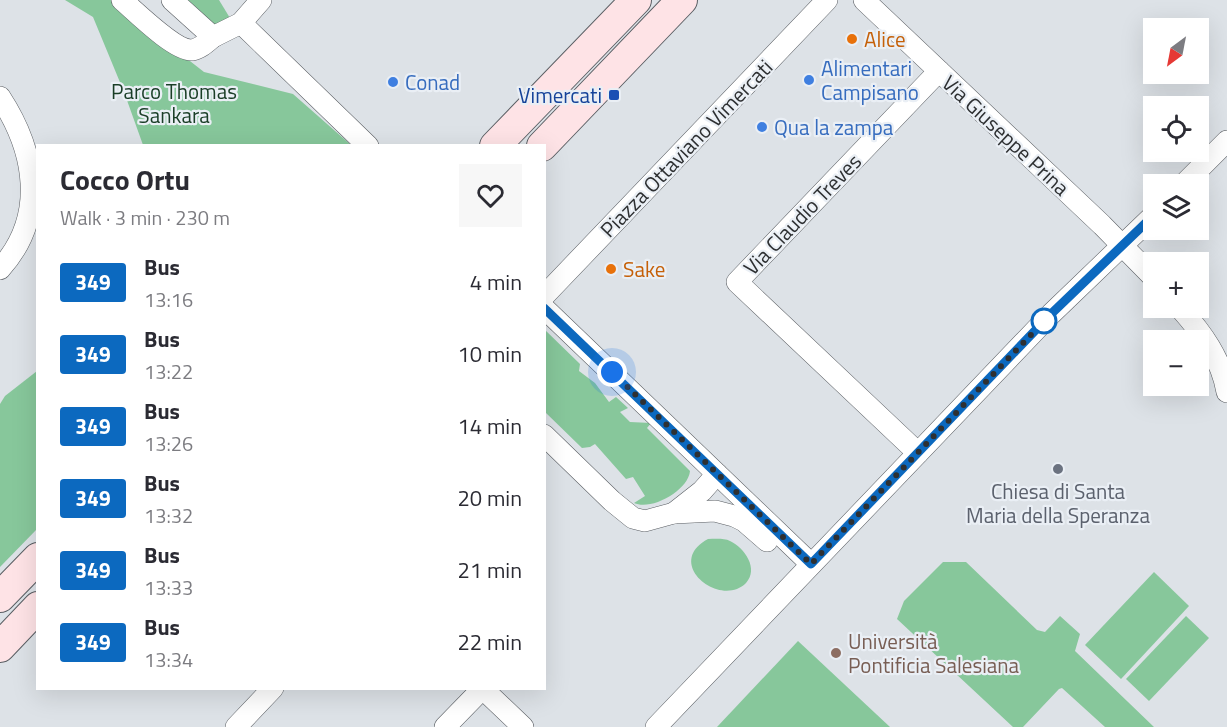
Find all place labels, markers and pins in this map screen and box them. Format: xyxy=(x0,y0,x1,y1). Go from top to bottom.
place label: Alice xyxy=(864,23,906,55)
marker: Alice xyxy=(845,32,859,46)
place label: Alimentari Campisano xyxy=(821,52,919,108)
place label: Conad xyxy=(405,66,460,98)
marker: Alimentari Campisano xyxy=(802,73,816,87)
marker: Conad xyxy=(386,75,400,89)
place label: Vimercati xyxy=(518,79,602,111)
marker: Vimercati xyxy=(607,88,621,102)
place label: Qua la zampa xyxy=(774,111,894,143)
marker: Qua la zampa xyxy=(755,120,769,134)
place label: Sake xyxy=(623,253,665,285)
marker: Sake xyxy=(604,262,618,276)
unlabelled marker xyxy=(1031,308,1057,334)
marker: Chiesa di Santa Maria della Speranza xyxy=(1051,462,1065,476)
place label: Chiesa di Santa Maria della Speranza xyxy=(966,475,1150,531)
place label: Università Pontificia Salesiana xyxy=(848,625,1020,681)
marker: Università Pontificia Salesiana xyxy=(829,646,843,660)

